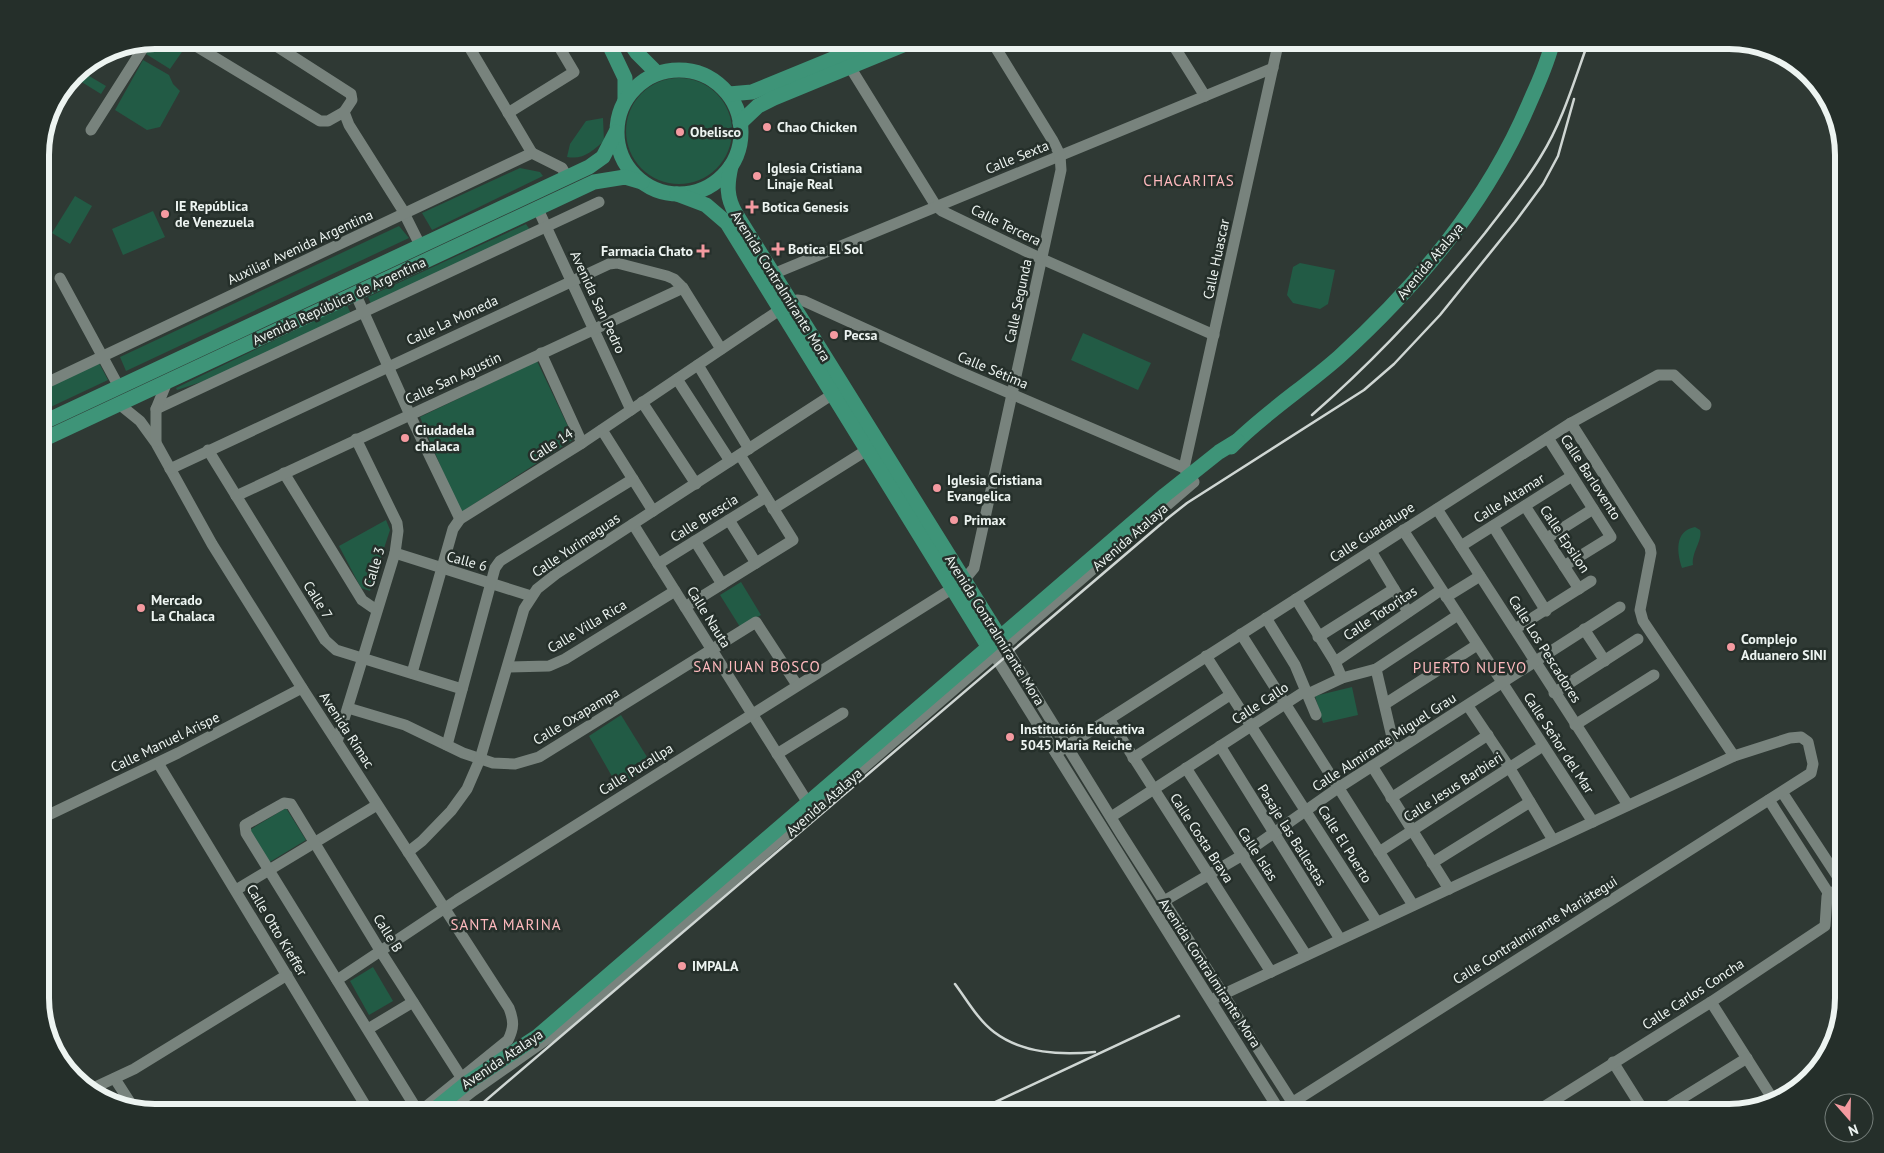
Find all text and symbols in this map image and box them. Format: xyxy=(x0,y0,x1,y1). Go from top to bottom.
place label: Chao Chicken xyxy=(777,118,857,136)
marker: Chao Chicken xyxy=(761,121,773,133)
place label: Obelisco xyxy=(690,123,742,141)
marker: Obelisco xyxy=(674,126,686,138)
street label: Calle Sexta xyxy=(983,136,1051,178)
place label: Iglesia Cristiana Linaje Real xyxy=(767,159,862,193)
marker: Iglesia Cristiana Linaje Real xyxy=(751,170,763,182)
district label: CHACARITAS xyxy=(1143,171,1235,190)
place label: IE República de Venezuela xyxy=(175,197,254,231)
place label: Botica Genesis xyxy=(762,198,849,216)
street label: Calle Tercera xyxy=(968,200,1044,250)
marker: Botica Genesis xyxy=(746,201,758,213)
street label: Auxiliar Avenida Argentina xyxy=(224,205,376,289)
street label: Avenida Contralmirante Mora xyxy=(727,207,835,365)
marker: IE República de Venezuela xyxy=(159,208,171,220)
street label: Calle Huascar xyxy=(1199,217,1233,301)
street label: Avenida Atalaya xyxy=(1393,219,1467,303)
place label: Botica El Sol xyxy=(788,240,864,258)
place label: Farmacia Chato xyxy=(601,242,693,260)
marker: Botica El Sol xyxy=(772,243,784,255)
marker: Farmacia Chato xyxy=(697,245,709,257)
street label: Avenida San Pedro xyxy=(566,248,630,356)
street label: Avenida República de Argentina xyxy=(249,253,429,349)
street label: Calle Segunda xyxy=(1000,257,1036,345)
street label: Calle La Moneda xyxy=(403,291,501,349)
place label: Pecsa xyxy=(844,326,878,344)
marker: Pecsa xyxy=(828,329,840,341)
street label: Calle Sétima xyxy=(955,347,1031,393)
street label: Calle San Agustin xyxy=(402,348,504,408)
place label: Ciudadela chalaca xyxy=(415,421,474,455)
street label: Calle 14 xyxy=(526,424,577,466)
street label: Calle Barlovento xyxy=(1557,431,1625,523)
marker: Ciudadela chalaca xyxy=(399,432,411,444)
street label: Calle Altamar xyxy=(1470,469,1548,527)
place label: Iglesia Cristiana Evangelica xyxy=(947,471,1042,505)
marker: Iglesia Cristiana Evangelica xyxy=(931,482,943,494)
street label: Calle Brescia xyxy=(667,490,741,546)
street label: Calle Guadalupe xyxy=(1326,498,1418,566)
street label: Avenida Atalaya xyxy=(1088,499,1172,575)
street label: Calle Epsilon xyxy=(1536,502,1594,576)
street label: Calle Yurimaguas xyxy=(529,509,624,581)
place label: Primax xyxy=(964,511,1006,529)
marker: Primax xyxy=(948,514,960,526)
street label: Calle 3 xyxy=(359,545,389,589)
street label: Calle 6 xyxy=(445,547,489,575)
street label: Avenida Contralmirante Mora xyxy=(941,551,1049,709)
street label: Calle 7 xyxy=(299,578,337,622)
street label: Calle Totoritas xyxy=(1340,582,1420,644)
street label: Calle Nauta xyxy=(683,583,735,651)
place label: Mercado La Chalaca xyxy=(151,591,215,625)
street label: Calle Los Pescadores xyxy=(1505,592,1585,706)
street label: Calle Villa Rica xyxy=(544,595,630,657)
marker: Mercado La Chalaca xyxy=(135,602,147,614)
place label: Complejo Aduanero SINI xyxy=(1741,630,1827,664)
marker: Complejo Aduanero SINI xyxy=(1725,641,1737,653)
district label: SAN JUAN BOSCO xyxy=(693,657,821,676)
district label: PUERTO NUEVO xyxy=(1413,658,1527,677)
street label: Calle Callo xyxy=(1228,678,1292,728)
street label: Calle Oxapampa xyxy=(530,683,622,749)
street label: Avenida Rímac xyxy=(316,688,378,772)
street label: Calle Almirante Miguel Grau xyxy=(1309,689,1459,795)
street label: Calle Señor del Mar xyxy=(1520,689,1599,797)
street label: Calle Manuel Arispe xyxy=(108,708,222,776)
place label: Institución Educativa 5045 Maria Reiche xyxy=(1020,720,1145,754)
marker: Institución Educativa 5045 Maria Reiche xyxy=(1004,731,1016,743)
street label: Calle Pucallpa xyxy=(595,739,677,799)
street label: Calle Jesus Barbieri xyxy=(1400,748,1506,826)
street label: Avenida Atalaya xyxy=(782,764,866,840)
street label: Pasaje las Ballestas xyxy=(1254,781,1330,889)
street label: Calle Costa Brava xyxy=(1166,790,1238,886)
street label: Calle El Puerto xyxy=(1314,802,1376,886)
street label: Calle Islas xyxy=(1234,824,1282,884)
street label: Calle Contralmirante Mariátegui xyxy=(1449,872,1621,988)
street label: Calle Otto Kieffer xyxy=(243,881,312,979)
street label: Avenida Contralmirante Mora xyxy=(1155,895,1265,1051)
street label: Calle B xyxy=(369,910,407,956)
district label: SANTA MARINA xyxy=(450,915,562,934)
street label: Calle Carlos Concha xyxy=(1639,954,1747,1034)
place label: IMPALA xyxy=(692,957,739,975)
marker: IMPALA xyxy=(676,960,688,972)
street label: Avenida Atalaya xyxy=(458,1025,546,1093)
north arrow xyxy=(1824,1093,1874,1143)
text: N xyxy=(1846,1120,1861,1140)

